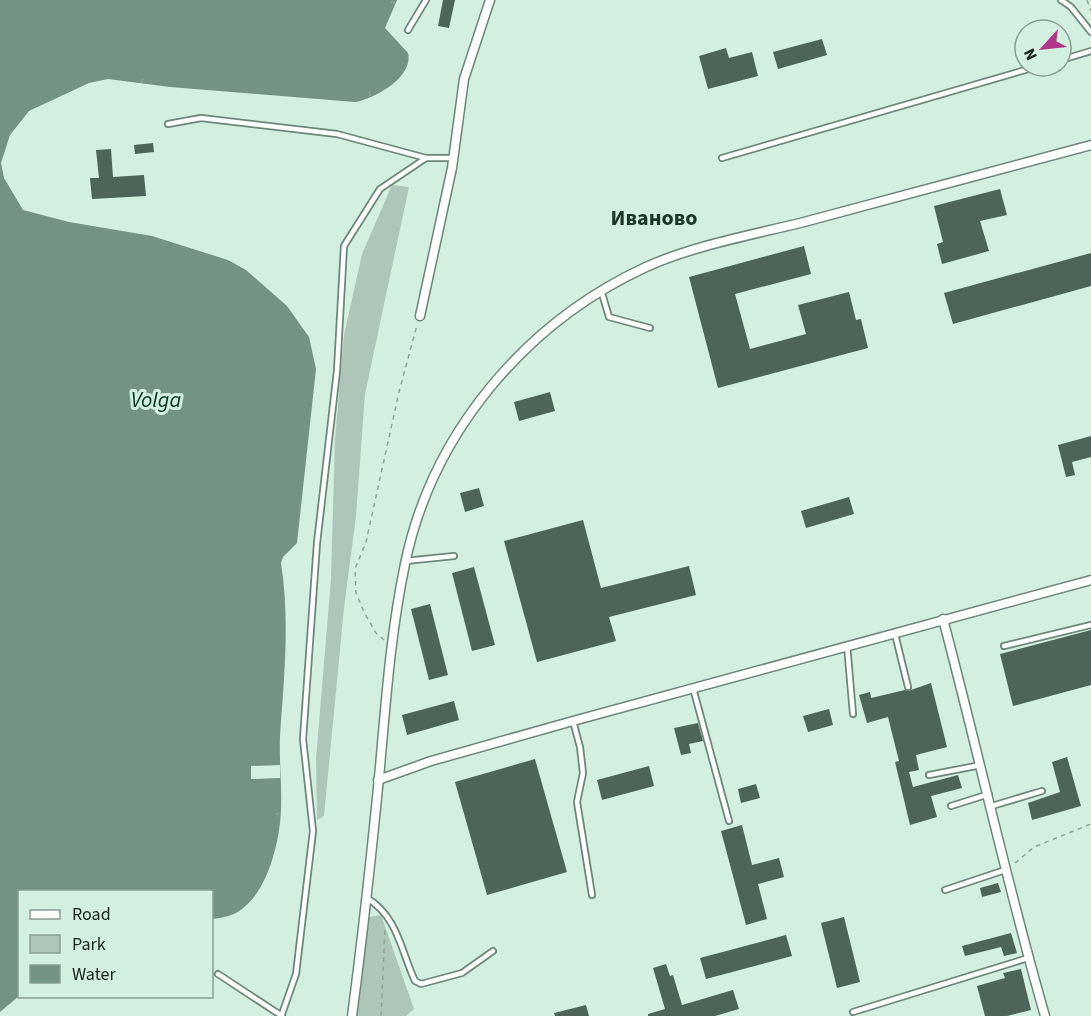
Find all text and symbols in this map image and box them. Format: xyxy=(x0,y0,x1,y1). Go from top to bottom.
north arrow xyxy=(1013,18,1073,78)
text: N xyxy=(1018,45,1043,64)
district label: Иваново xyxy=(611,202,697,234)
water label: Volga xyxy=(131,384,181,416)
legend xyxy=(18,890,213,998)
text: Road xyxy=(72,902,111,927)
text: Park xyxy=(72,932,106,957)
text: Water xyxy=(72,962,116,987)

